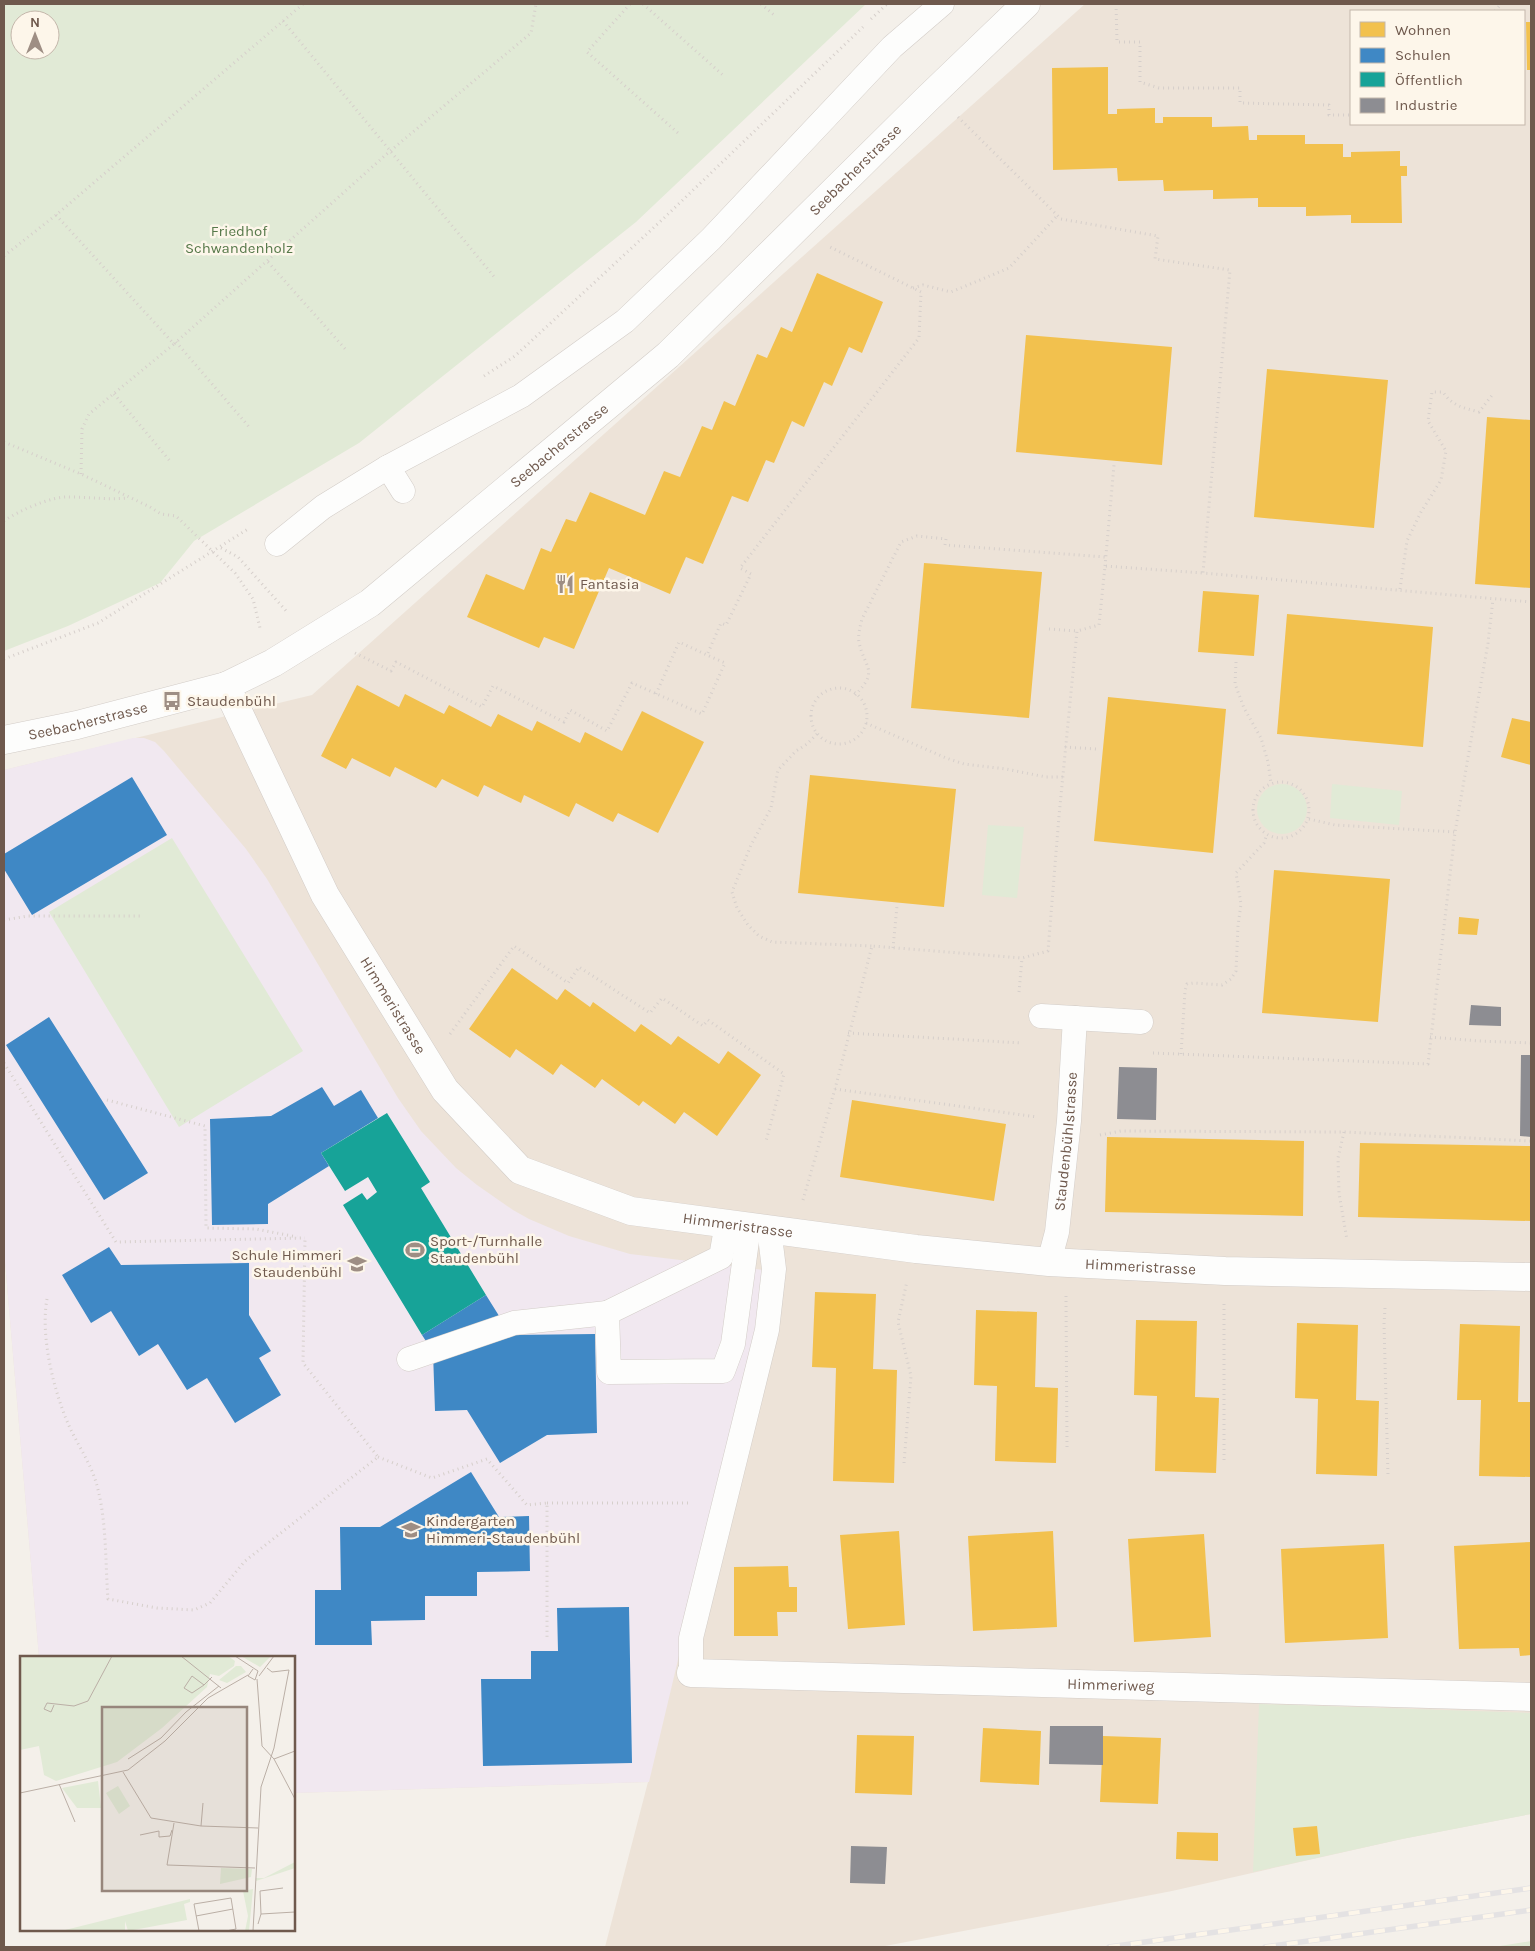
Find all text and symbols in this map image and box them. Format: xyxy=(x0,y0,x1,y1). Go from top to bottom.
north arrow xyxy=(10,10,60,60)
legend xyxy=(1350,10,1525,125)
text: N xyxy=(30,14,40,31)
text: Wohnen xyxy=(1395,21,1451,39)
text: Schulen xyxy=(1395,46,1451,64)
text: Öffentlich xyxy=(1395,71,1463,89)
text: Industrie xyxy=(1395,96,1457,114)
street label: Seebacherstrasse xyxy=(805,120,905,219)
park label: Friedhof Schwandenholz xyxy=(185,222,293,257)
street label: Seebacherstrasse xyxy=(506,400,612,492)
restaurant icon: Fantasia xyxy=(554,573,576,595)
place label: Fantasia xyxy=(580,575,639,593)
bus stop icon: Staudenbühl xyxy=(161,690,183,712)
place label: Staudenbühl xyxy=(187,692,276,710)
street label: Seebacherstrasse xyxy=(27,698,150,744)
street label: Himmeristrasse xyxy=(356,954,430,1057)
street label: Staudenbühlstrasse xyxy=(1050,1071,1081,1212)
street label: Himmeristrasse xyxy=(682,1209,794,1241)
place label: Sport-/Turnhalle Staudenbühl xyxy=(430,1232,542,1267)
sports icon: Sport-/Turnhalle Staudenbühl xyxy=(404,1239,426,1261)
place label: Schule Himmeri Staudenbühl xyxy=(231,1246,342,1281)
school or university icon: Schule Himmeri Staudenbühl xyxy=(346,1253,368,1275)
street label: Himmeristrasse xyxy=(1085,1255,1196,1279)
place label: Kindergarten Himmeri-Staudenbühl xyxy=(426,1512,580,1547)
school or university icon: Kindergarten Himmeri-Staudenbühl xyxy=(400,1519,422,1541)
inset map xyxy=(20,1656,295,1931)
street label: Himmeriweg xyxy=(1067,1675,1155,1695)

